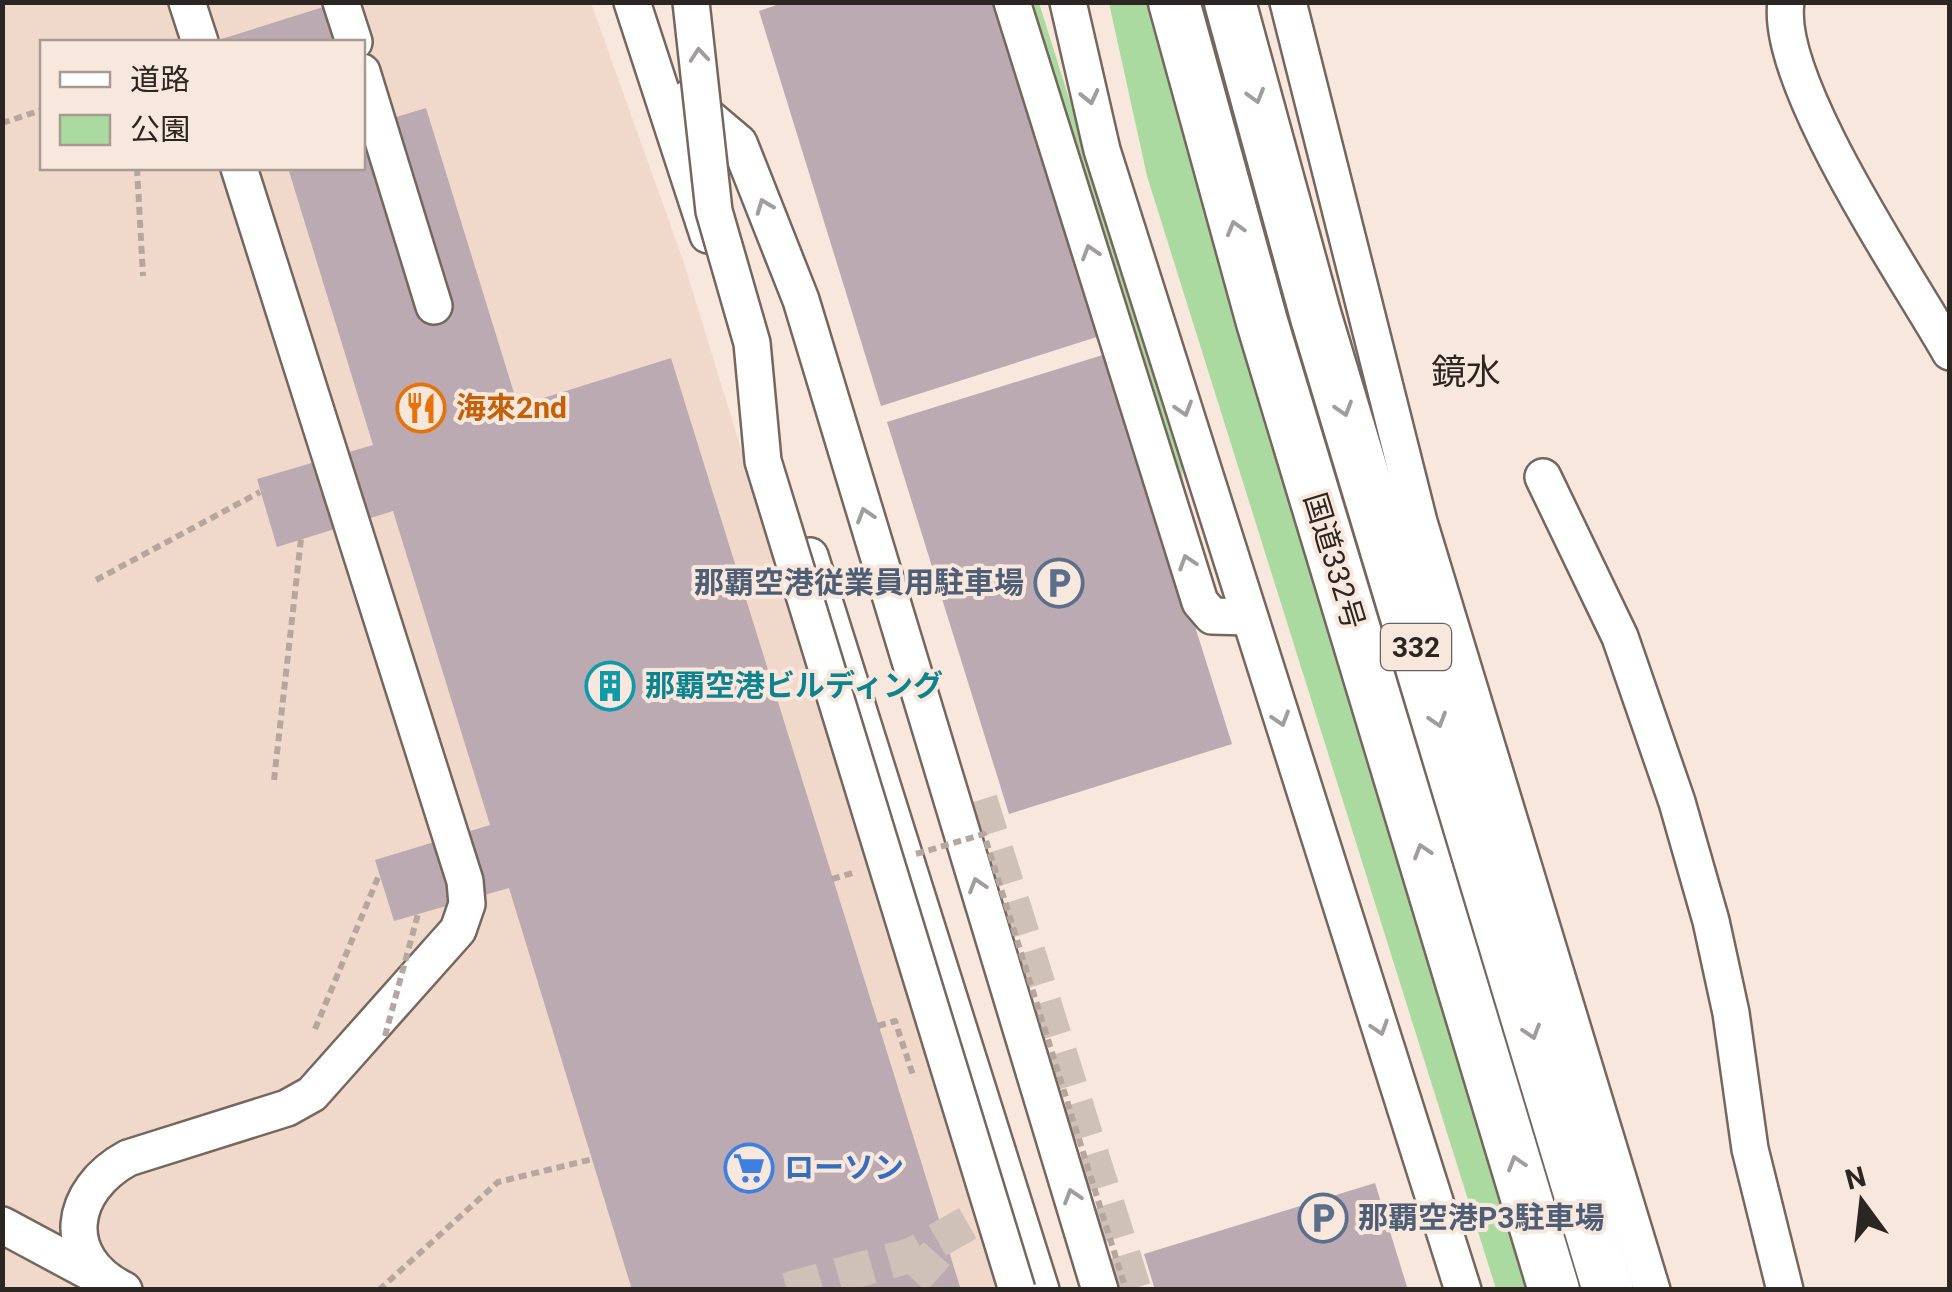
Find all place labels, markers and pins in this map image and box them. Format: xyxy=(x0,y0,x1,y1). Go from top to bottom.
restaurant icon: 海來2nd xyxy=(395,382,447,434)
place label: 海來2nd xyxy=(456,390,567,425)
parking icon: 那覇空港従業員用駐車場 xyxy=(1033,557,1085,609)
place label: 那覇空港従業員用駐車場 xyxy=(694,565,1024,600)
building icon: 那覇空港ビルディング xyxy=(584,660,636,712)
place label: 那覇空港ビルディング xyxy=(645,668,943,703)
supermarket icon: ローソン xyxy=(723,1142,775,1194)
place label: ローソン xyxy=(784,1150,904,1185)
parking icon: 那覇空港P3駐車場 xyxy=(1297,1192,1349,1244)
place label: 那覇空港P3駐車場 xyxy=(1358,1200,1605,1235)

